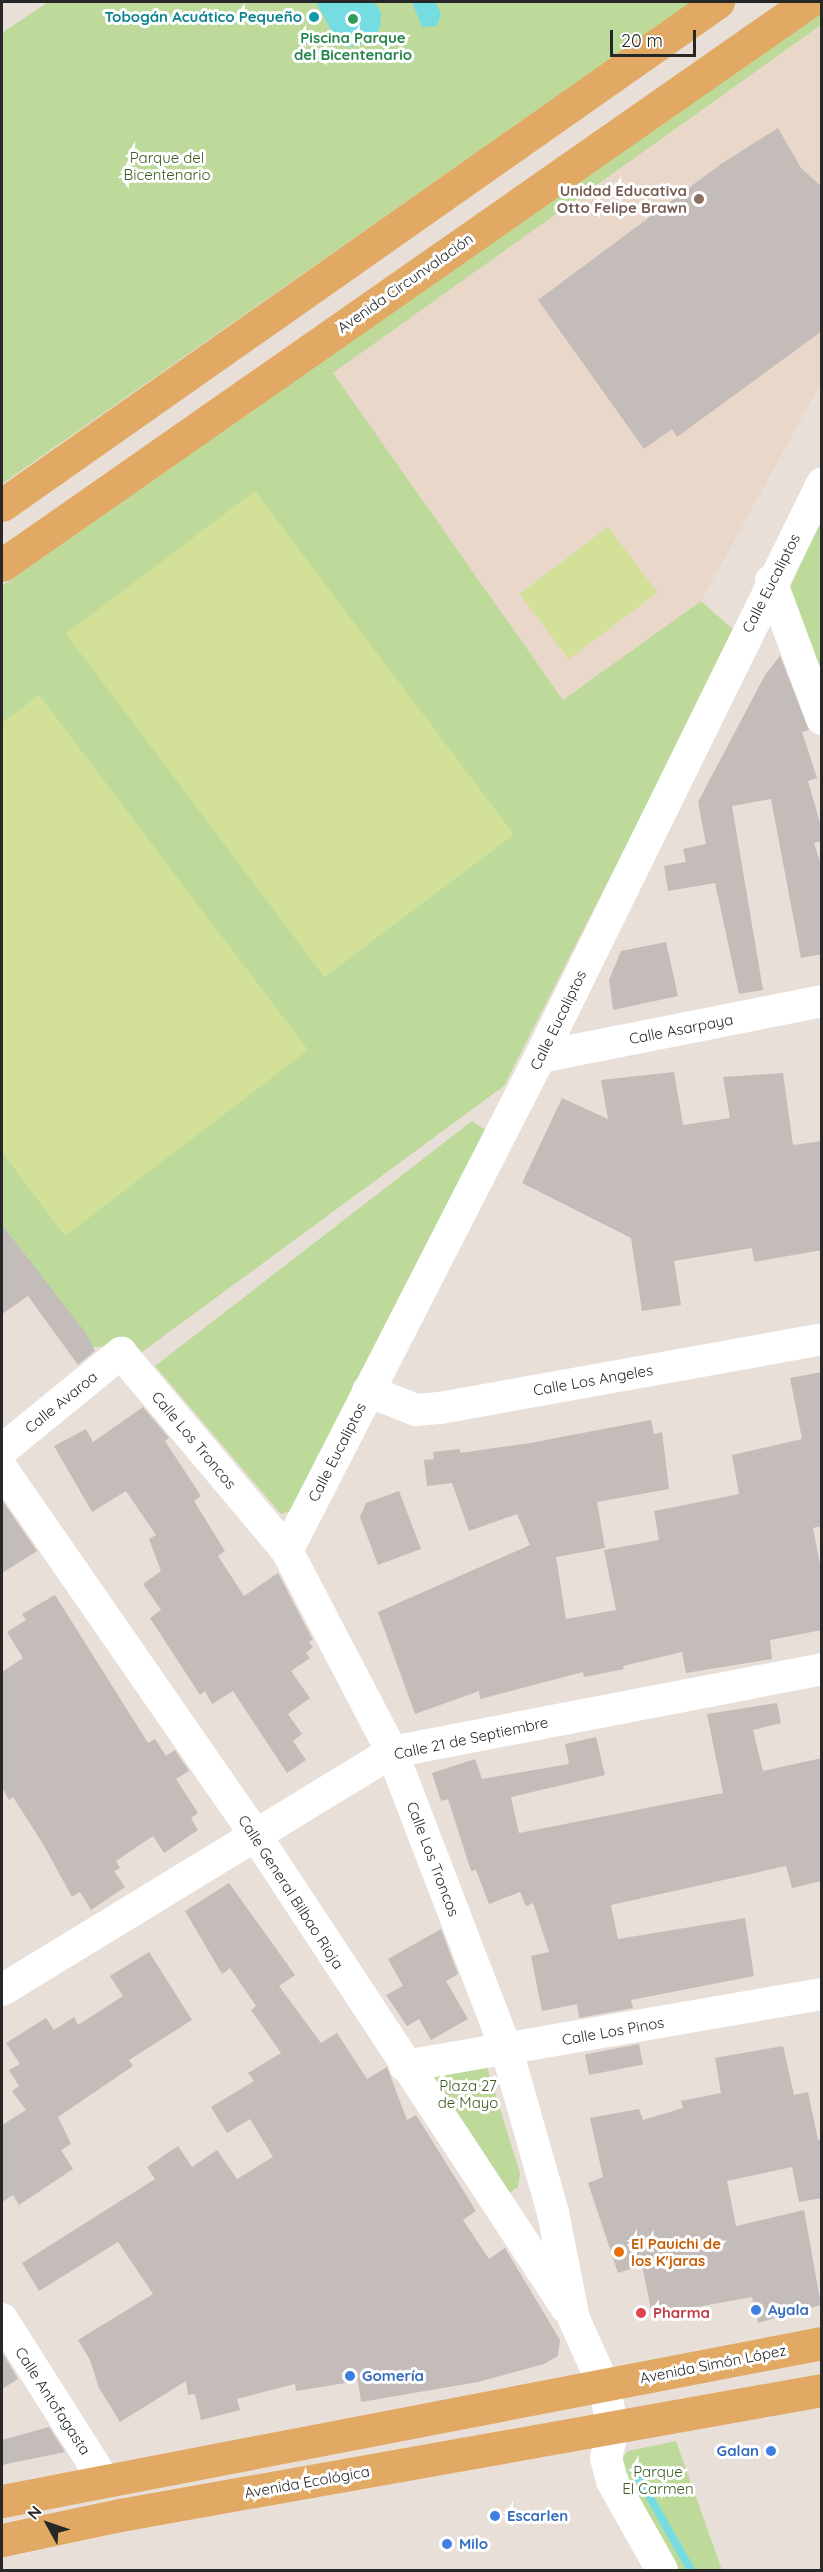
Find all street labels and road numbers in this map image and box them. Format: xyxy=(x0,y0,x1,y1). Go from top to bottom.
street label: Avenida Circunvalación xyxy=(334,229,476,337)
street label: Calle Eucaliptos xyxy=(738,530,804,636)
street label: Calle Eucaliptos xyxy=(526,967,590,1073)
street label: Calle Asarpaya xyxy=(627,1010,735,1048)
street label: Calle Los Angeles xyxy=(532,1361,654,1399)
street label: Calle Avaroa xyxy=(21,1367,101,1437)
street label: Calle Los Troncos xyxy=(148,1388,240,1492)
street label: Calle Eucaliptos xyxy=(304,1399,370,1505)
street label: Calle 21 de Septiembre xyxy=(392,1713,550,1763)
street label: Calle Los Troncos xyxy=(403,1799,463,1919)
street label: Calle General Bilbao Rioja xyxy=(235,1812,347,1972)
street label: Calle Los Pinos xyxy=(561,2013,665,2049)
street label: Avenida Simón López xyxy=(638,2341,788,2387)
street label: Calle Antofagasta xyxy=(11,2344,95,2458)
street label: Avenida Ecológica xyxy=(243,2462,371,2502)

